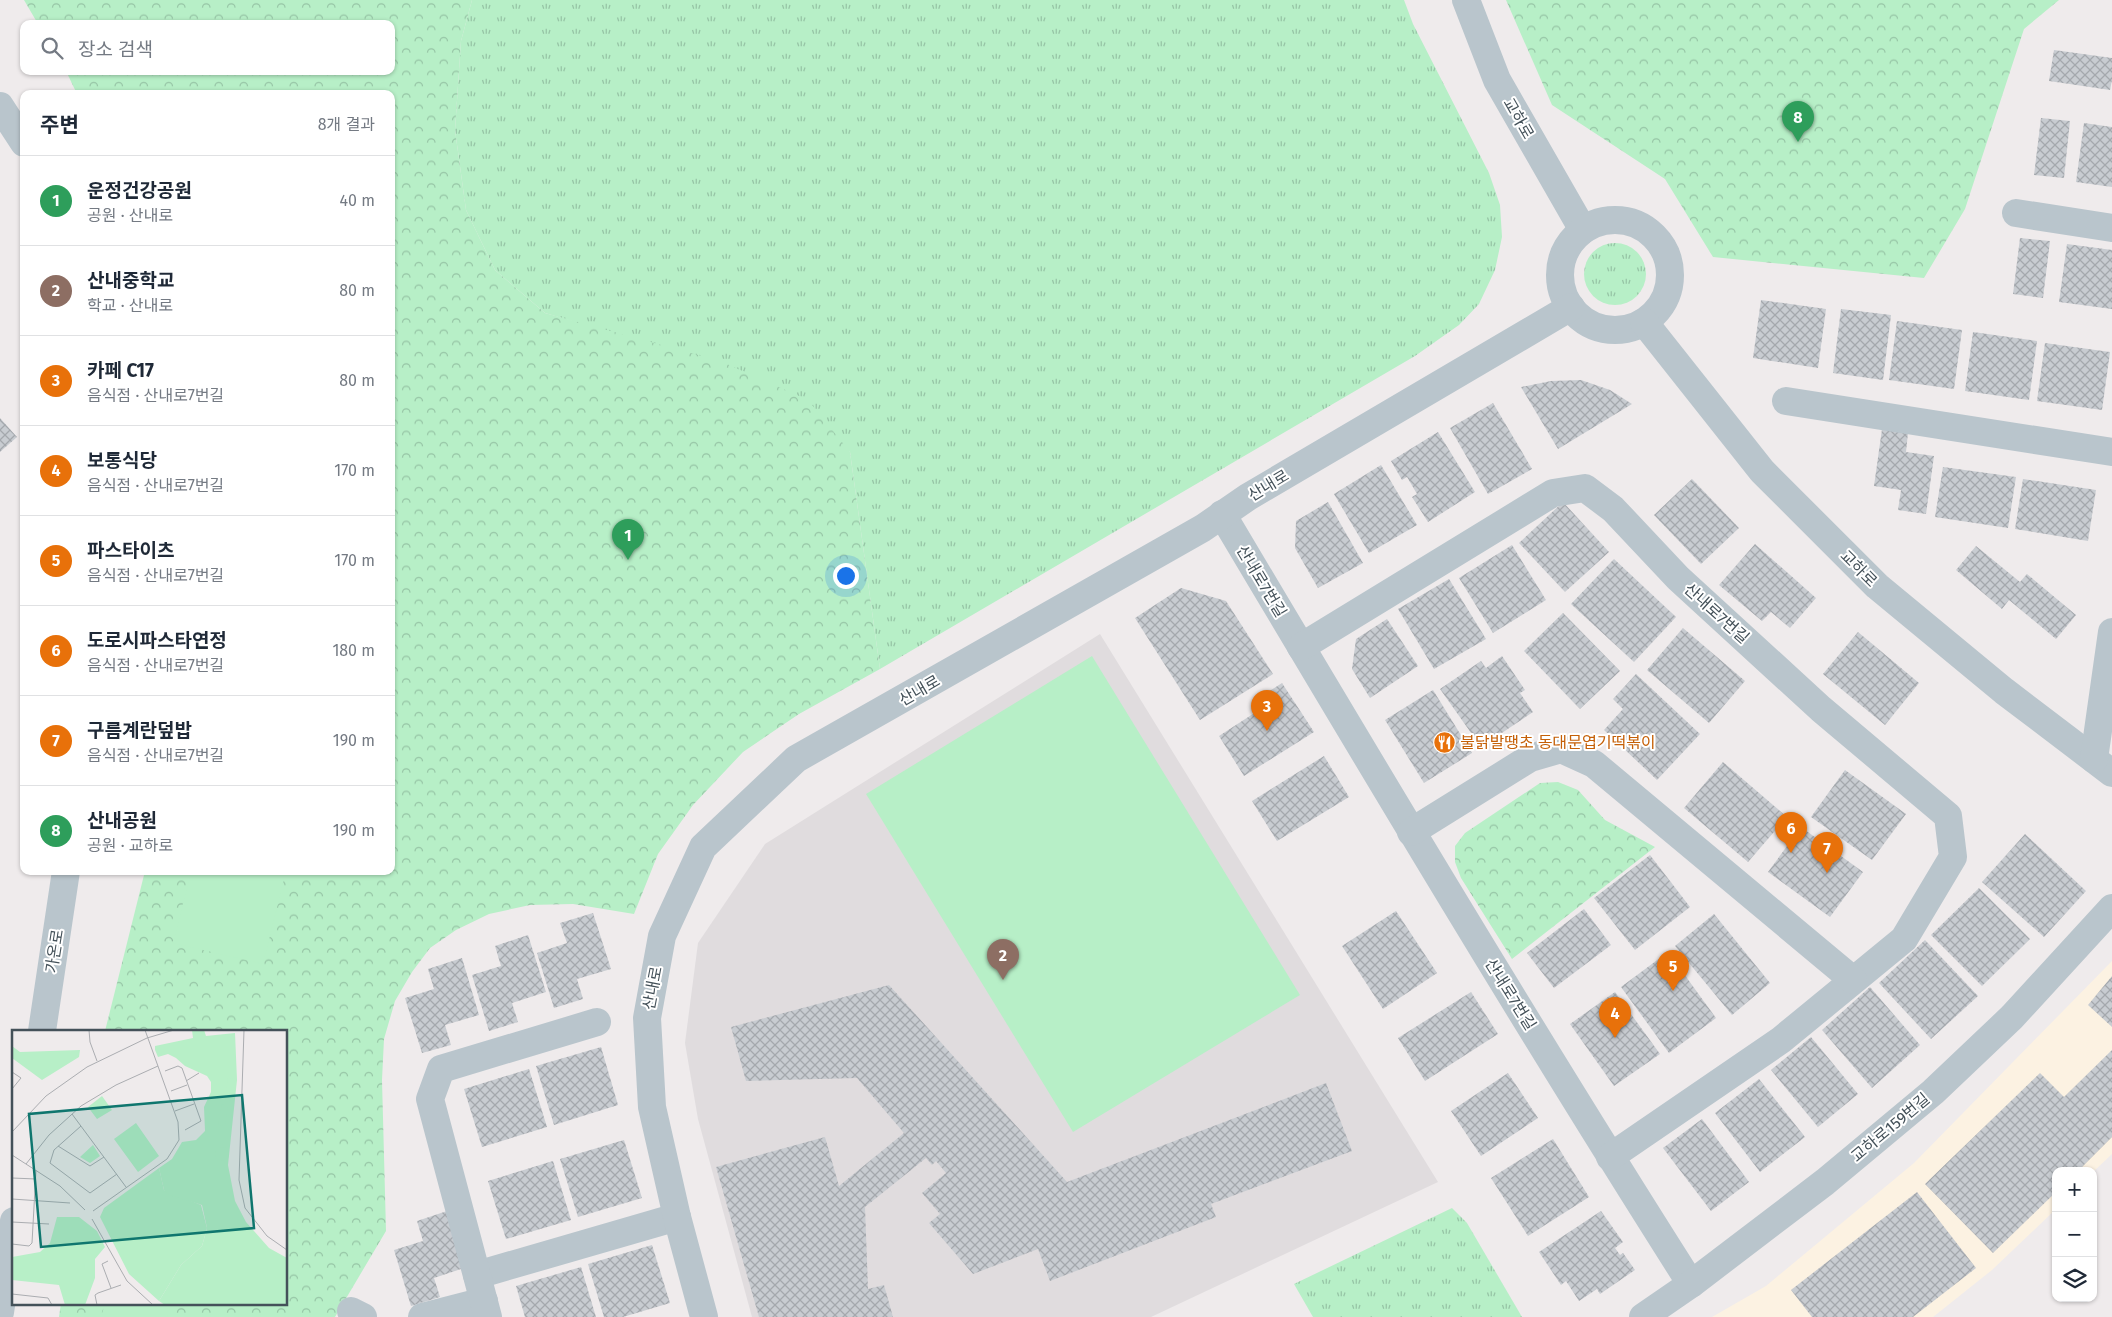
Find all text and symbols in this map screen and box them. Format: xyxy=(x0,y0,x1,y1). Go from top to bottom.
search box xyxy=(20,20,395,75)
icon: search xyxy=(38,34,66,62)
text: 장소 검색 xyxy=(78,38,153,61)
street label: 교하로 xyxy=(1499,94,1538,142)
pin: 8 xyxy=(1782,101,1814,142)
text: 주변 xyxy=(40,112,79,138)
text: 8개 결과 xyxy=(318,115,375,134)
text: 운정건강공원 xyxy=(87,179,192,202)
text: 1 xyxy=(52,191,60,210)
text: 40 m xyxy=(340,191,375,210)
text: 공원 · 산내로 xyxy=(87,206,173,225)
text: 산내중학교 xyxy=(87,269,174,292)
text: 2 xyxy=(52,281,60,300)
text: 80 m xyxy=(339,281,375,300)
text: 학교 · 산내로 xyxy=(87,296,173,315)
text: 카페 C17 xyxy=(87,359,154,382)
text: 3 xyxy=(52,371,60,390)
text: 80 m xyxy=(339,371,375,390)
text: 음식점 · 산내로7번길 xyxy=(87,386,224,405)
text: 보통식당 xyxy=(87,449,157,472)
text: 4 xyxy=(51,461,61,480)
text: 170 m xyxy=(334,461,375,480)
street label: 산내로 xyxy=(1244,466,1292,505)
text: 음식점 · 산내로7번길 xyxy=(87,476,224,495)
pin: 1 xyxy=(612,519,644,560)
text: 파스타이츠 xyxy=(87,539,174,562)
street label: 산내로7번길 xyxy=(1233,542,1291,621)
street label: 교하로 xyxy=(1836,546,1881,591)
text: 5 xyxy=(52,551,60,570)
text: 170 m xyxy=(334,551,375,570)
your location xyxy=(833,563,859,589)
text: 음식점 · 산내로7번길 xyxy=(87,566,224,585)
street label: 산내로7번길 xyxy=(1680,579,1753,647)
text: 도로시파스타연정 xyxy=(87,629,227,652)
text: 6 xyxy=(51,641,61,660)
text: 180 m xyxy=(332,641,375,660)
text: 음식점 · 산내로7번길 xyxy=(87,656,224,675)
street label: 산내로 xyxy=(895,671,943,710)
pin: 3 xyxy=(1251,690,1283,731)
text: 구름계란덮밥 xyxy=(87,719,192,742)
restaurant icon: 불닭발땡초 동대문엽기떡볶이 xyxy=(1432,730,1456,754)
text: 7 xyxy=(52,731,60,750)
text: 190 m xyxy=(333,731,375,750)
place label: 불닭발땡초 동대문엽기떡볶이 xyxy=(1460,733,1656,752)
text: 음식점 · 산내로7번길 xyxy=(87,746,224,765)
text: 산내공원 xyxy=(87,809,157,832)
pin: 6 xyxy=(1775,812,1807,853)
text: 8 xyxy=(51,821,61,840)
text: 190 m xyxy=(333,821,375,840)
pin: 7 xyxy=(1811,832,1843,873)
text: 공원 · 교하로 xyxy=(87,836,173,855)
street label: 가온로 xyxy=(42,928,67,974)
pin: 2 xyxy=(987,939,1019,980)
pin: 5 xyxy=(1657,950,1689,991)
street label: 산내로7번길 xyxy=(1481,955,1540,1034)
street label: 산내로 xyxy=(639,964,666,1012)
pin: 4 xyxy=(1599,997,1631,1038)
inset map xyxy=(12,1030,288,1304)
street label: 교하로159번길 xyxy=(1847,1089,1933,1166)
map controls xyxy=(2052,1167,2097,1302)
button: + xyxy=(2052,1167,2097,1212)
button: − xyxy=(2052,1212,2097,1257)
button: layers xyxy=(2052,1257,2097,1302)

